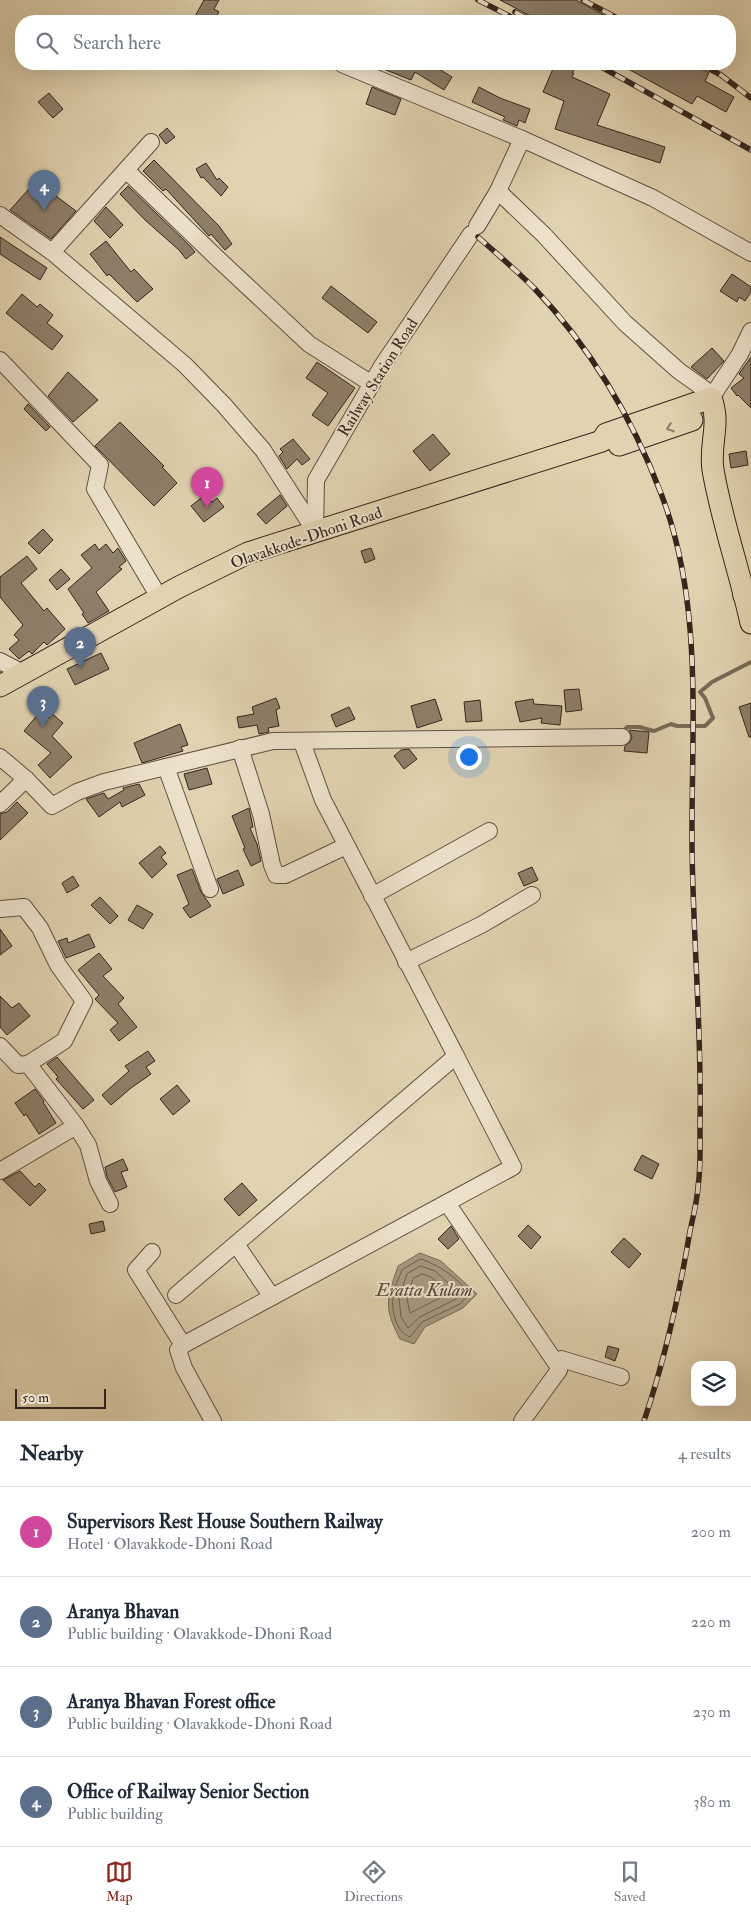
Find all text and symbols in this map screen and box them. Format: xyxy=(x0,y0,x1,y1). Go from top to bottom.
search box xyxy=(15,15,736,70)
icon: search xyxy=(33,29,61,57)
text: Search here xyxy=(73,31,161,55)
pin: 4 xyxy=(28,170,60,211)
street label: Railway Station Road xyxy=(333,315,422,440)
one-way arrow xyxy=(666,422,675,432)
pin: 1 xyxy=(191,467,223,508)
street label: Olavakkode-Dhoni Road xyxy=(228,503,385,573)
pin: 2 xyxy=(64,627,96,668)
pin: 3 xyxy=(27,686,59,727)
your location xyxy=(456,744,482,770)
water label: Eratta Kulam xyxy=(375,1279,472,1302)
map controls xyxy=(691,1361,736,1406)
button: layers xyxy=(691,1361,736,1406)
scale bar xyxy=(15,1386,106,1409)
text: 50 m xyxy=(22,1389,49,1406)
text: Nearby xyxy=(20,1440,83,1467)
text: 4 results xyxy=(678,1444,731,1464)
text: Supervisors Rest House Southern Railway xyxy=(67,1510,383,1534)
text: 1 xyxy=(33,1522,39,1542)
text: 200 m xyxy=(691,1522,731,1542)
text: Hotel · Olavakkode-Dhoni Road xyxy=(67,1534,273,1554)
text: Aranya Bhavan xyxy=(67,1600,179,1624)
text: 2 xyxy=(32,1612,40,1632)
text: 220 m xyxy=(691,1612,731,1632)
text: Public building · Olavakkode-Dhoni Road xyxy=(67,1624,332,1644)
text: Aranya Bhavan Forest office xyxy=(67,1690,276,1714)
text: 3 xyxy=(33,1702,39,1722)
text: 230 m xyxy=(693,1702,731,1722)
text: Public building · Olavakkode-Dhoni Road xyxy=(67,1714,332,1734)
text: Office of Railway Senior Section xyxy=(67,1780,309,1804)
text: 4 xyxy=(32,1792,40,1812)
text: 380 m xyxy=(693,1792,731,1812)
text: Public building xyxy=(67,1804,163,1824)
tab: Map xyxy=(105,1858,133,1905)
tab: Directions xyxy=(344,1858,403,1905)
tab: Saved xyxy=(614,1858,646,1905)

